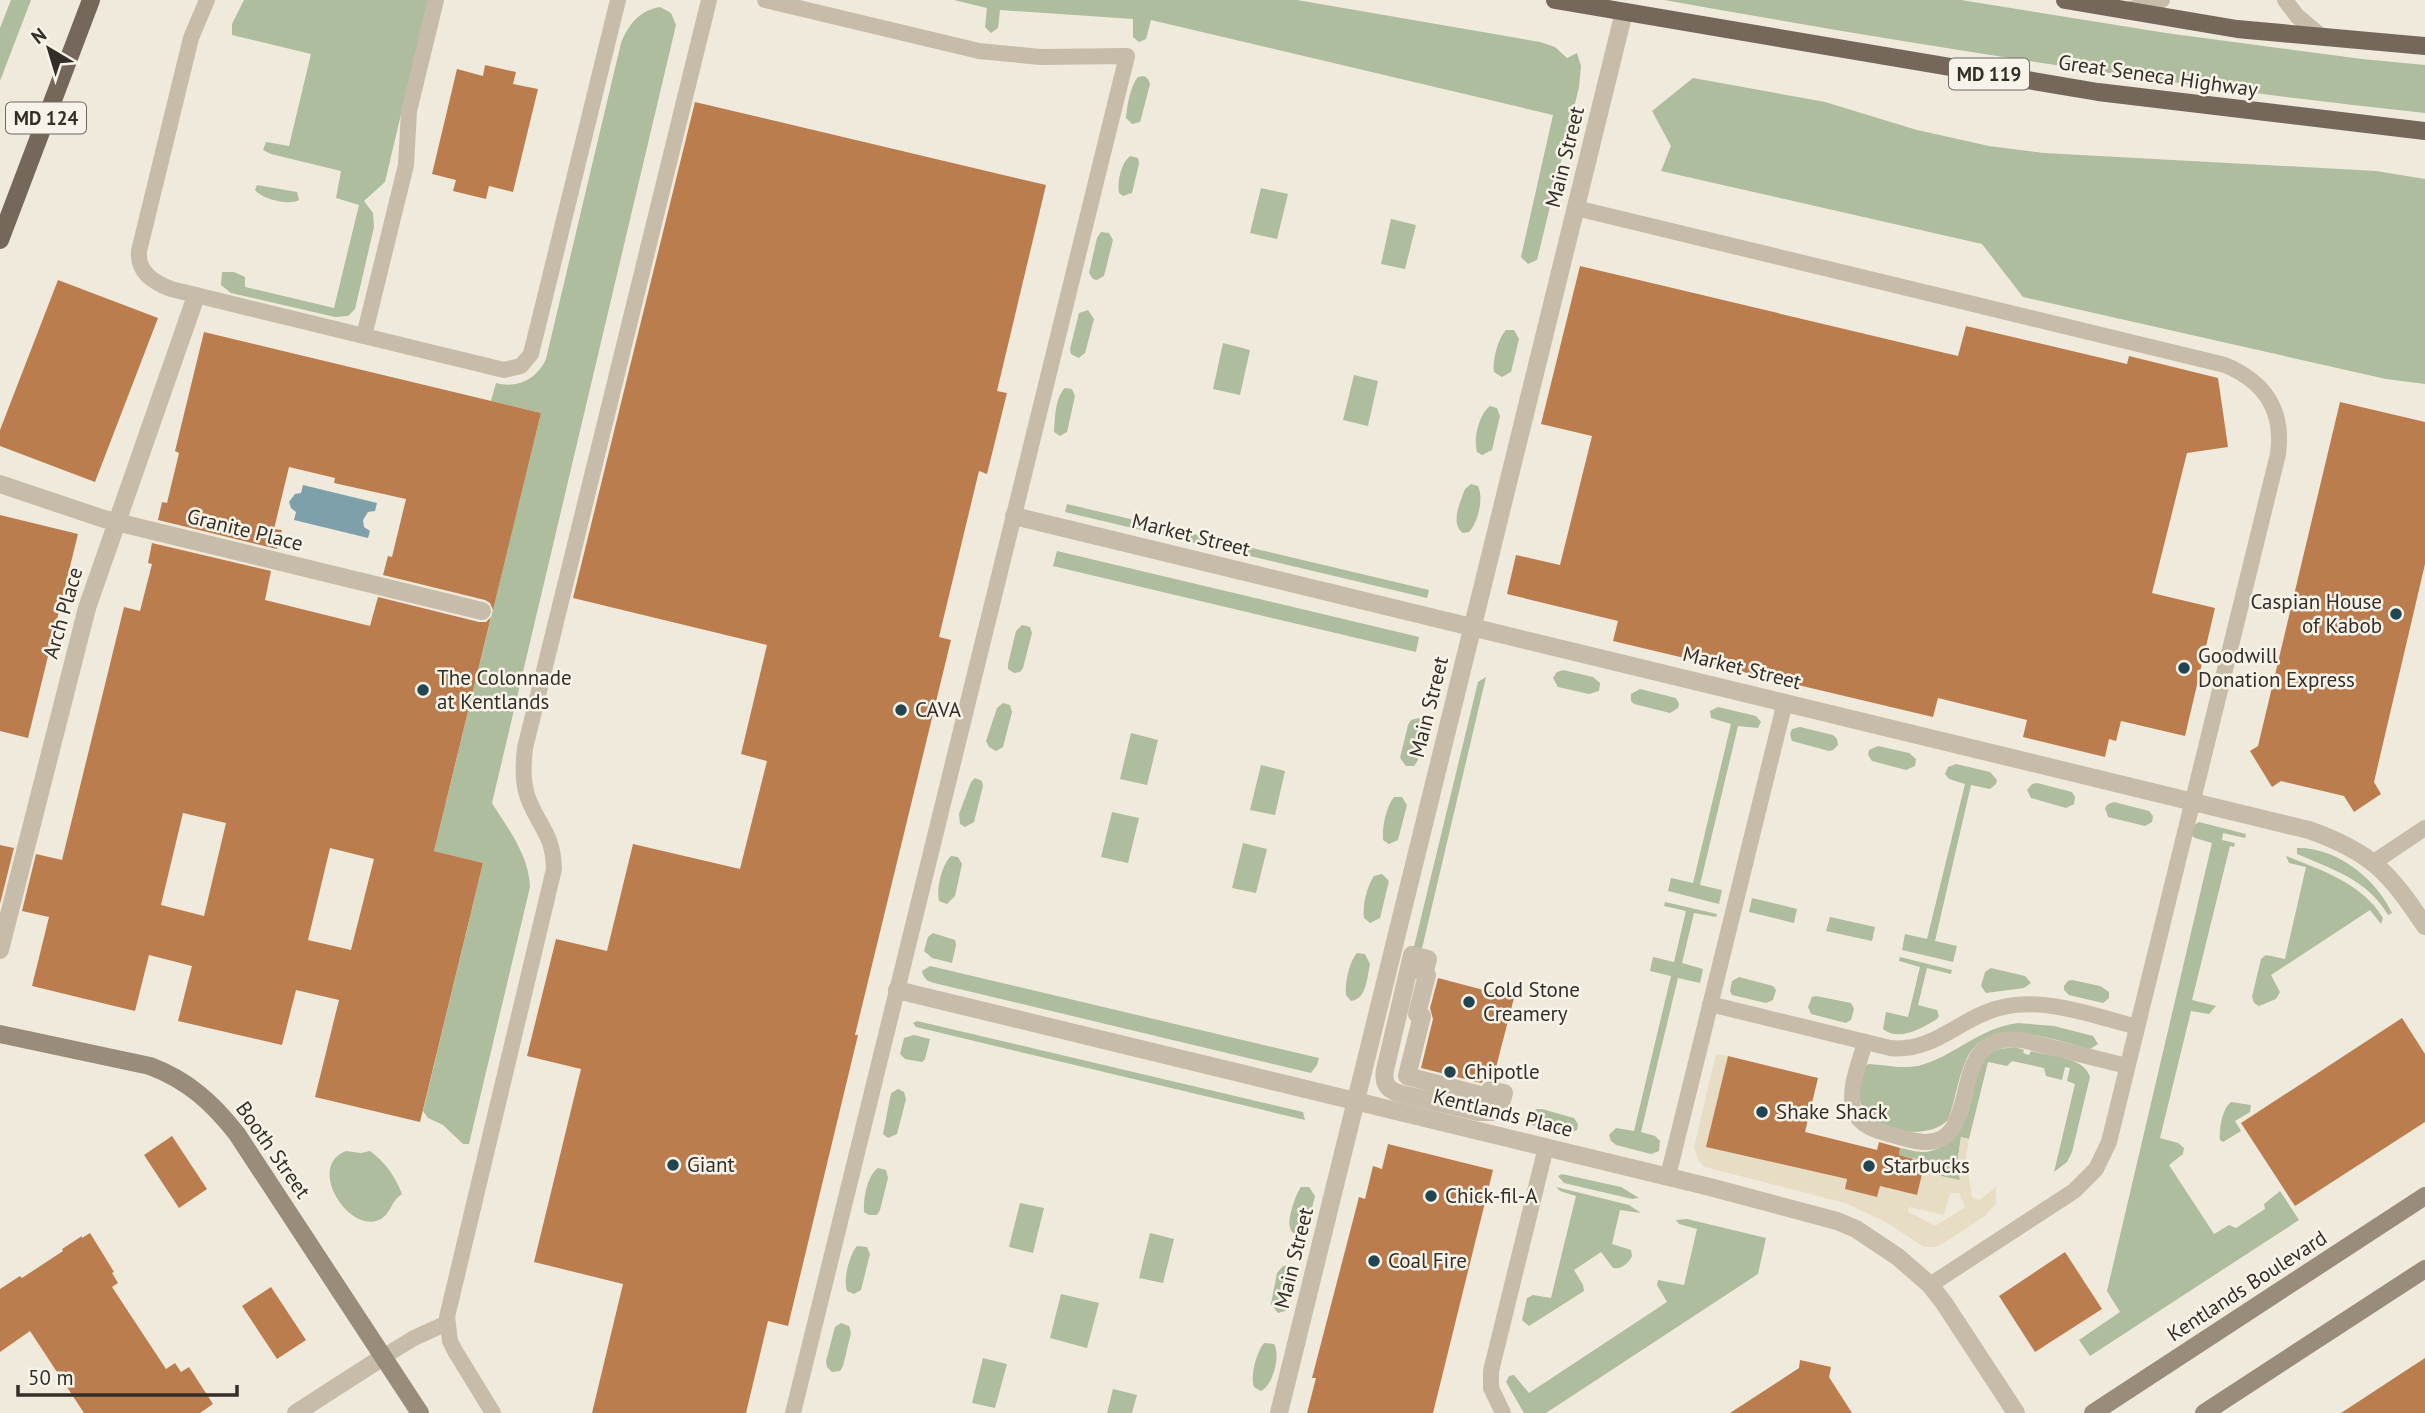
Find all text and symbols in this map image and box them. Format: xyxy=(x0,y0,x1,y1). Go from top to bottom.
north arrow xyxy=(14,14,84,84)
text: N xyxy=(26,22,51,49)
street label: Great Seneca Highway xyxy=(2057,48,2260,103)
road number: MD 119 xyxy=(1949,58,2029,90)
road number: MD 124 xyxy=(6,102,86,134)
street label: Main Street xyxy=(1539,103,1590,210)
street label: Granite Place xyxy=(184,502,306,557)
street label: Market Street xyxy=(1129,507,1253,562)
street label: Arch Place xyxy=(37,564,88,662)
place label: Caspian House of Kabob xyxy=(2250,588,2382,639)
marker: Caspian House of Kabob xyxy=(2388,606,2404,622)
street label: Market Street xyxy=(1680,640,1804,695)
place label: Goodwill Donation Express xyxy=(2198,642,2355,693)
street label: Main Street xyxy=(1403,653,1454,760)
marker: Goodwill Donation Express xyxy=(2176,660,2192,676)
place label: The Colonnade at Kentlands xyxy=(437,664,572,715)
marker: The Colonnade at Kentlands xyxy=(415,682,431,698)
place label: CAVA xyxy=(915,696,962,723)
marker: CAVA xyxy=(893,702,909,718)
place label: Cold Stone Creamery xyxy=(1483,976,1580,1027)
marker: Cold Stone Creamery xyxy=(1461,994,1477,1010)
place label: Chipotle xyxy=(1464,1058,1540,1085)
marker: Chipotle xyxy=(1442,1064,1458,1080)
street label: Kentlands Place xyxy=(1431,1082,1576,1143)
street label: Booth Street xyxy=(230,1096,317,1204)
place label: Shake Shack xyxy=(1776,1098,1888,1125)
marker: Shake Shack xyxy=(1754,1104,1770,1120)
place label: Giant xyxy=(687,1151,735,1178)
place label: Starbucks xyxy=(1883,1152,1970,1179)
marker: Giant xyxy=(665,1157,681,1173)
marker: Starbucks xyxy=(1861,1158,1877,1174)
place label: Chick-fil-A xyxy=(1445,1182,1538,1209)
marker: Chick-fil-A xyxy=(1423,1188,1439,1204)
street label: Main Street xyxy=(1268,1204,1319,1311)
street label: Kentlands Boulevard xyxy=(2162,1224,2332,1347)
place label: Coal Fire xyxy=(1388,1247,1467,1274)
marker: Coal Fire xyxy=(1366,1253,1382,1269)
scale bar xyxy=(18,1354,236,1398)
text: 50 m xyxy=(28,1364,74,1391)

